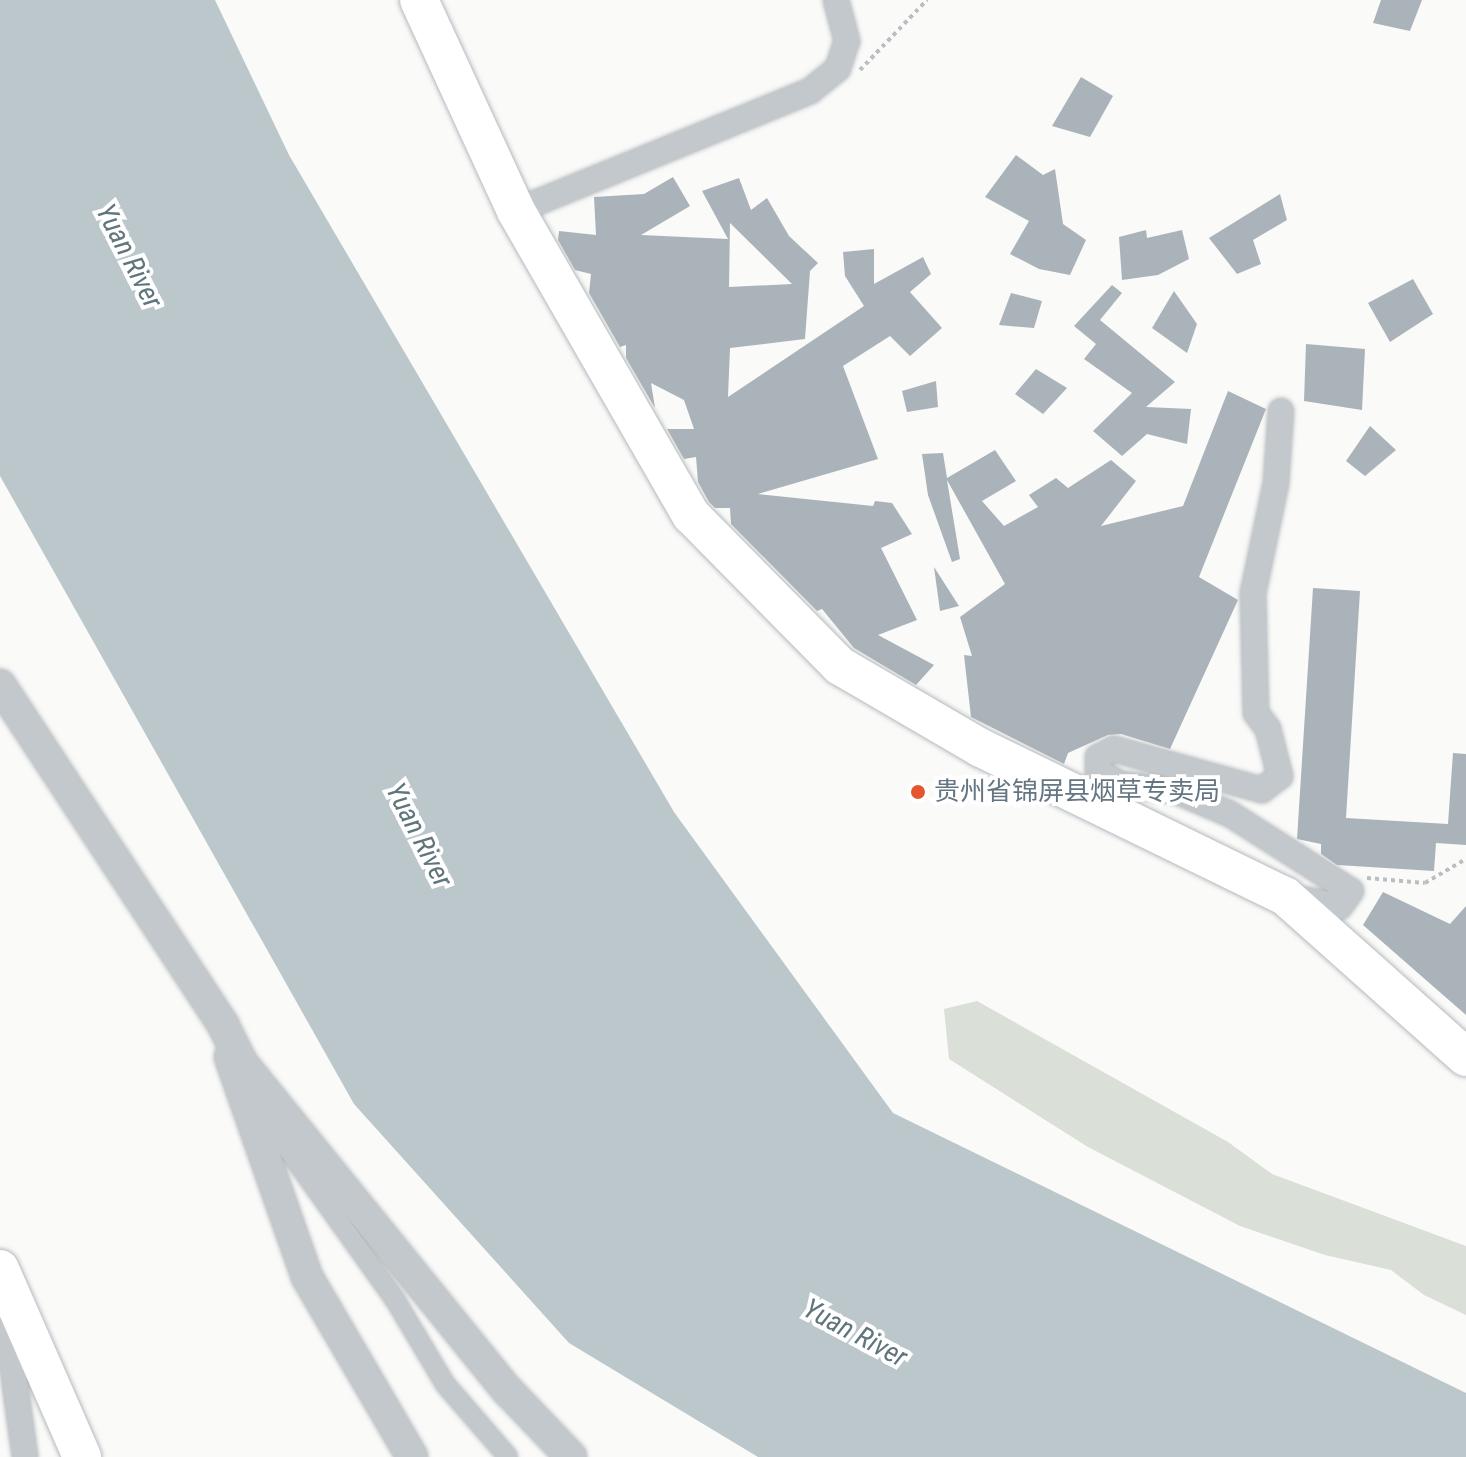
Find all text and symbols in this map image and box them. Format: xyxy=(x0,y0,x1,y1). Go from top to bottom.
water label: Yuan River xyxy=(88,198,170,314)
place label: 贵州省锦屏县烟草专卖局 xyxy=(934,776,1220,808)
water label: Yuan River xyxy=(378,777,460,893)
marker: 贵州省锦屏县烟草专卖局 xyxy=(909,783,927,801)
water label: Yuan River xyxy=(797,1292,913,1374)

